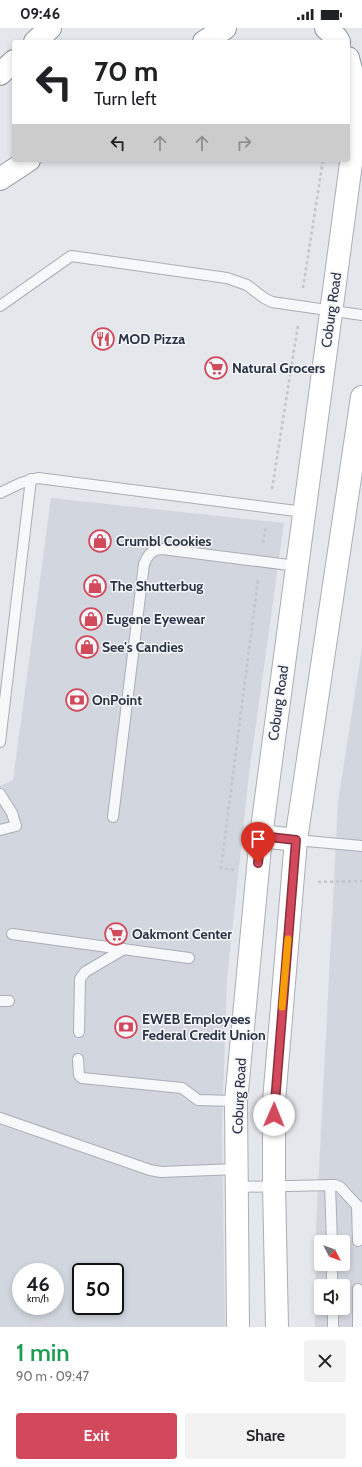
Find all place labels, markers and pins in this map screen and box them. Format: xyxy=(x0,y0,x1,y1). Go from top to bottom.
restaurant icon: MOD Pizza xyxy=(90,326,116,352)
place label: MOD Pizza xyxy=(118,330,185,348)
supermarket icon: Natural Grocers xyxy=(203,355,229,381)
place label: Natural Grocers xyxy=(232,359,325,377)
shop icon: Crumbl Cookies xyxy=(87,528,113,554)
place label: Crumbl Cookies xyxy=(116,532,212,550)
shop icon: The Shutterbug xyxy=(82,573,108,599)
place label: The Shutterbug xyxy=(110,577,203,595)
shop icon: Eugene Eyewear xyxy=(78,606,104,632)
place label: Eugene Eyewear xyxy=(106,610,206,628)
shop icon: See's Candies xyxy=(74,634,100,660)
place label: See's Candies xyxy=(102,638,184,656)
bank icon: OnPoint xyxy=(64,687,90,713)
place label: OnPoint xyxy=(92,691,142,709)
pin xyxy=(241,822,275,863)
supermarket icon: Oakmont Center xyxy=(103,921,129,947)
place label: Oakmont Center xyxy=(132,925,232,943)
place label: EWEB Employees Federal Credit Union xyxy=(142,1010,266,1044)
bank icon: EWEB Employees Federal Credit Union xyxy=(113,1014,139,1040)

